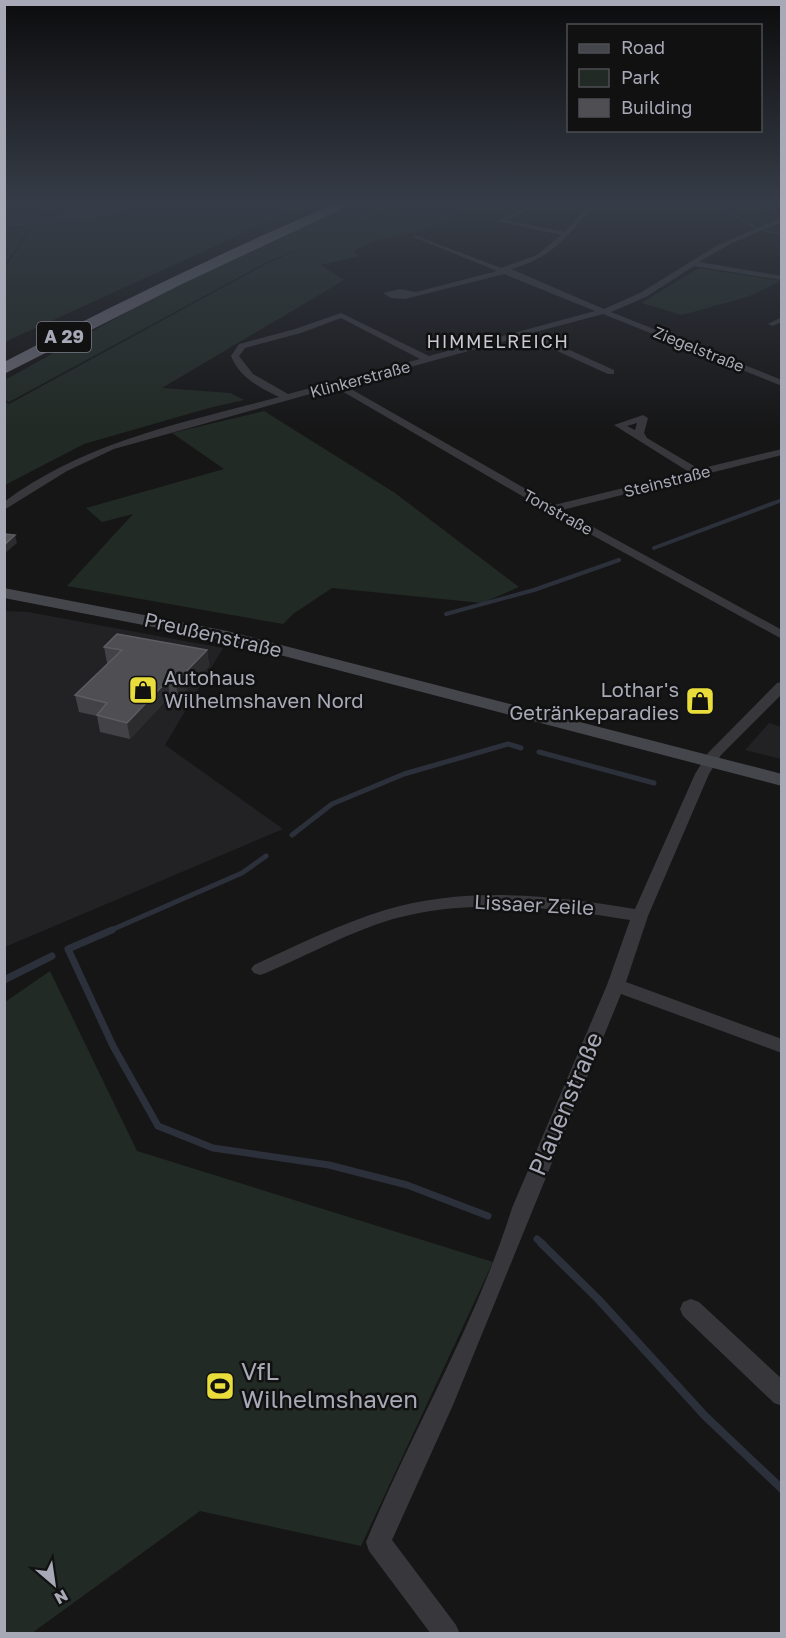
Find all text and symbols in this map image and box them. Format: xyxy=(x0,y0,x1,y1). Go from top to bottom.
legend xyxy=(567,24,762,132)
text: Road xyxy=(621,36,665,58)
text: Park xyxy=(621,66,660,88)
text: Building xyxy=(621,96,692,118)
road number: A 29 xyxy=(37,322,91,352)
street label: Ziegelstraße xyxy=(651,322,747,376)
district label: HIMMELREICH xyxy=(427,330,569,352)
street label: Klinkerstraße xyxy=(308,356,412,402)
street label: Steinstraße xyxy=(622,461,712,501)
street label: Tonstraße xyxy=(520,485,596,539)
street label: Preußenstraße xyxy=(142,607,284,662)
place label: Autohaus Wilhelmshaven Nord xyxy=(164,665,364,712)
shop icon: Autohaus Wilhelmshaven Nord xyxy=(127,674,159,706)
place label: Lothar's Getränkeparadies xyxy=(509,677,679,724)
shop icon: Lothar's Getränkeparadies xyxy=(684,685,716,717)
street label: Lissaer Zeile xyxy=(473,889,595,919)
street label: Plauenstraße xyxy=(521,1027,608,1179)
place label: VfL Wilhelmshaven xyxy=(241,1356,418,1413)
sports icon: VfL Wilhelmshaven xyxy=(204,1370,236,1402)
north arrow xyxy=(24,1554,84,1614)
text: N xyxy=(51,1585,71,1609)

